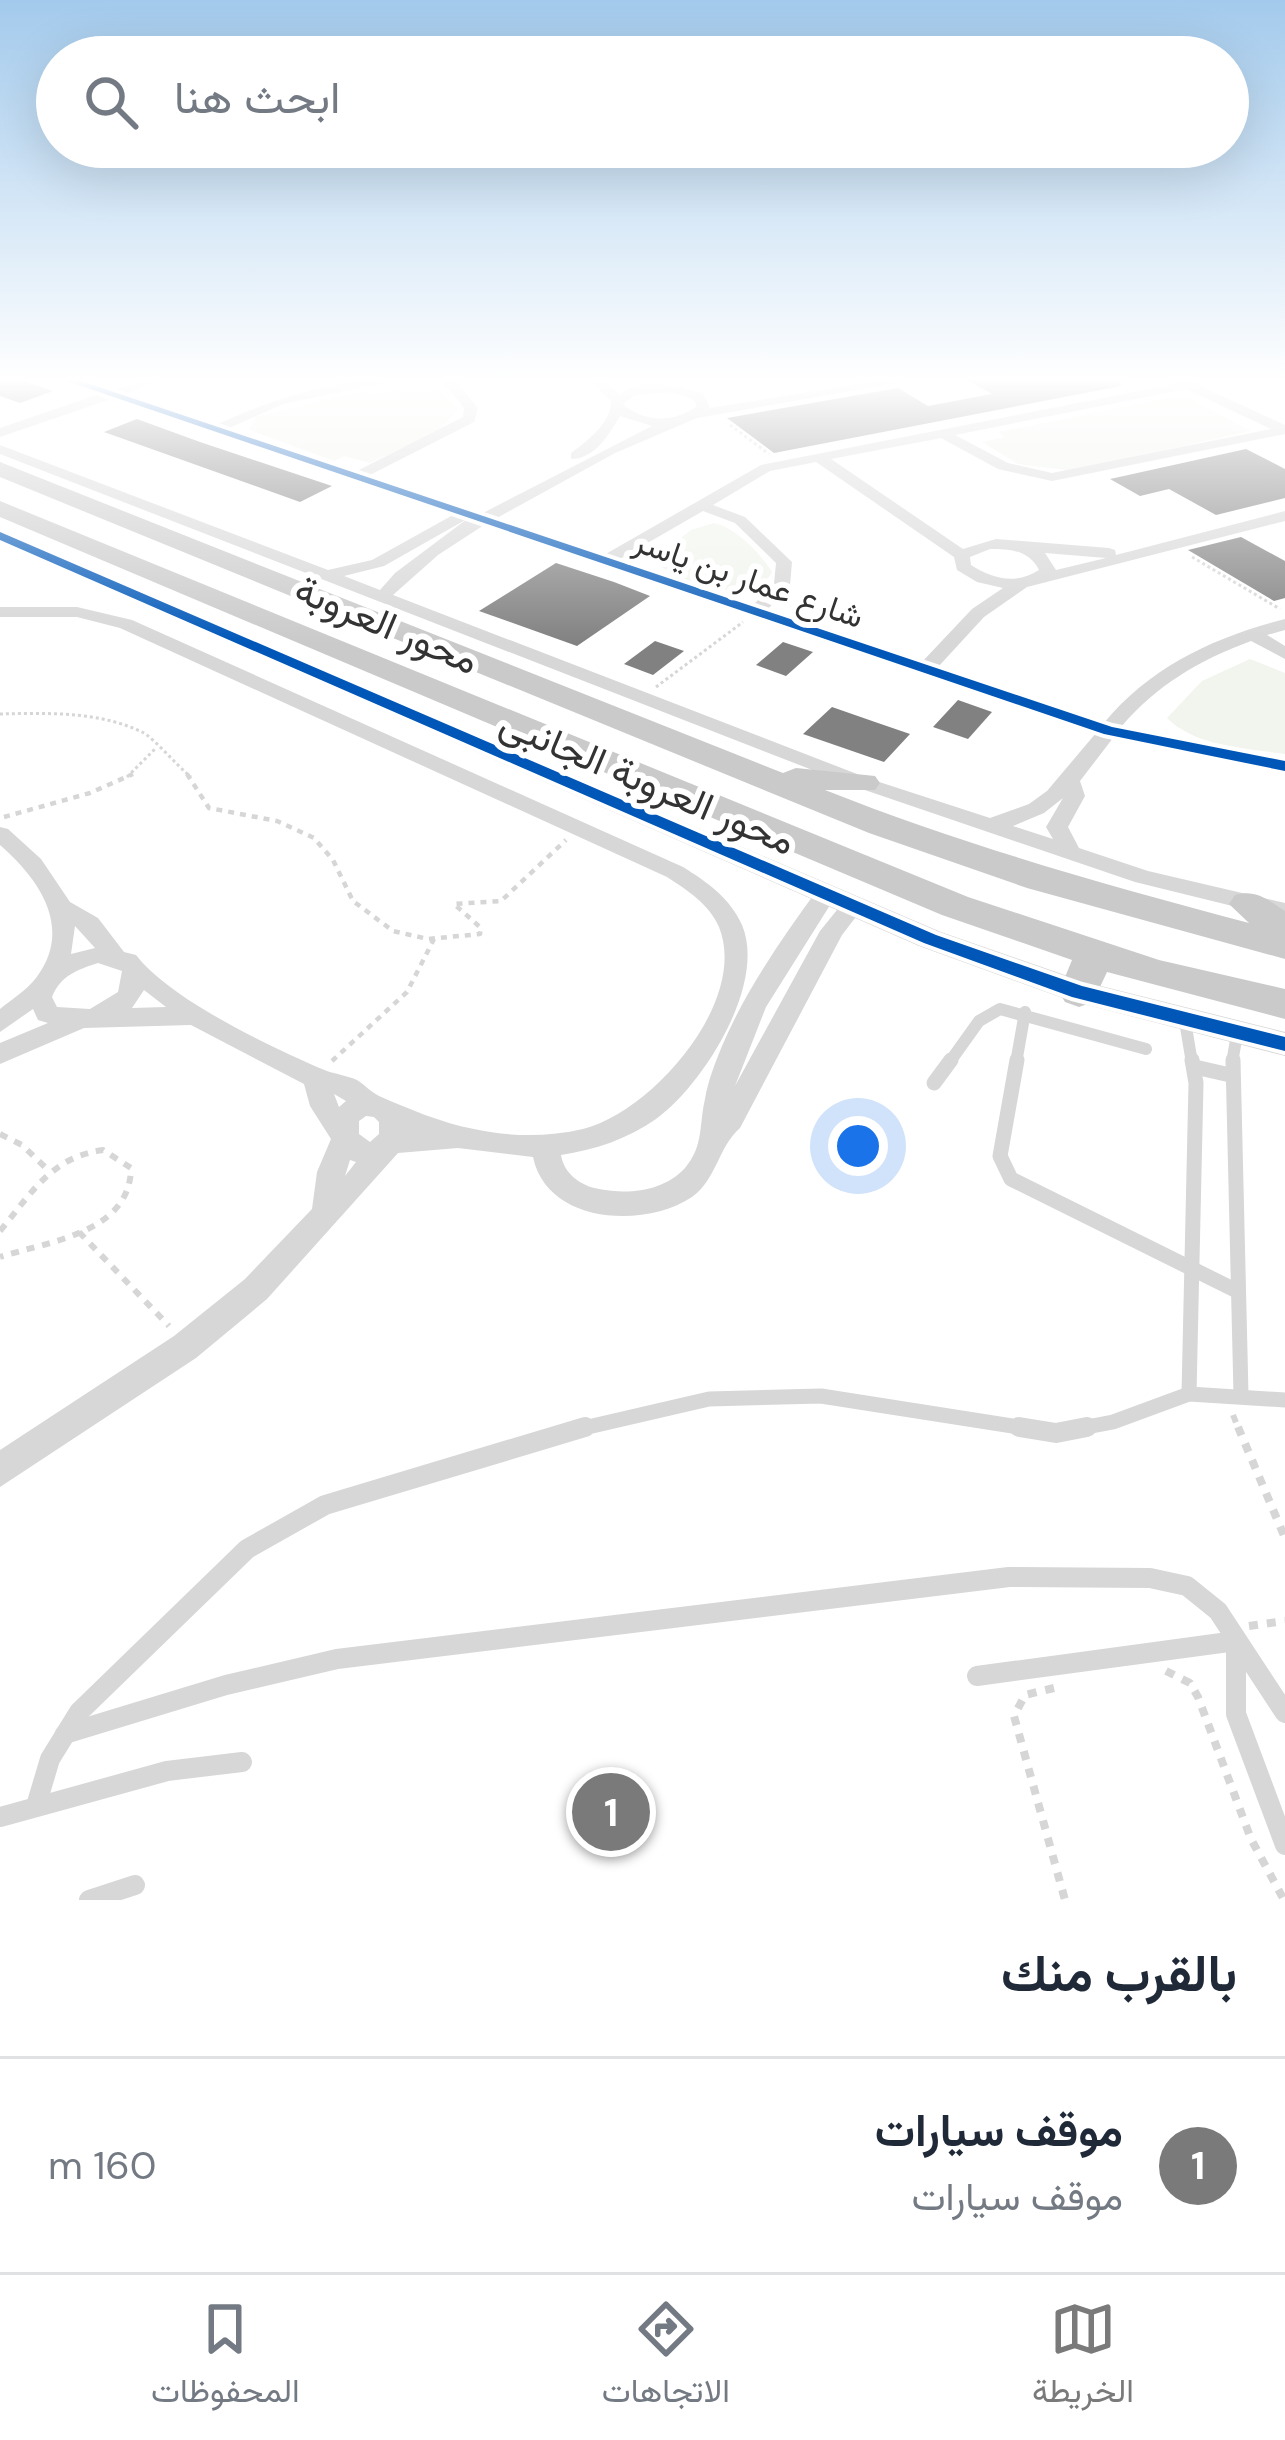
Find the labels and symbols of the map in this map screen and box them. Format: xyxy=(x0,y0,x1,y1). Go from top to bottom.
street label: شارع عمار بن ياسر xyxy=(627,519,869,639)
street label: محور العروبة xyxy=(287,563,486,686)
street label: محور العروبة الجانبى xyxy=(493,696,803,867)
your location xyxy=(828,1116,888,1176)
pin: 1 xyxy=(572,1767,650,1857)

